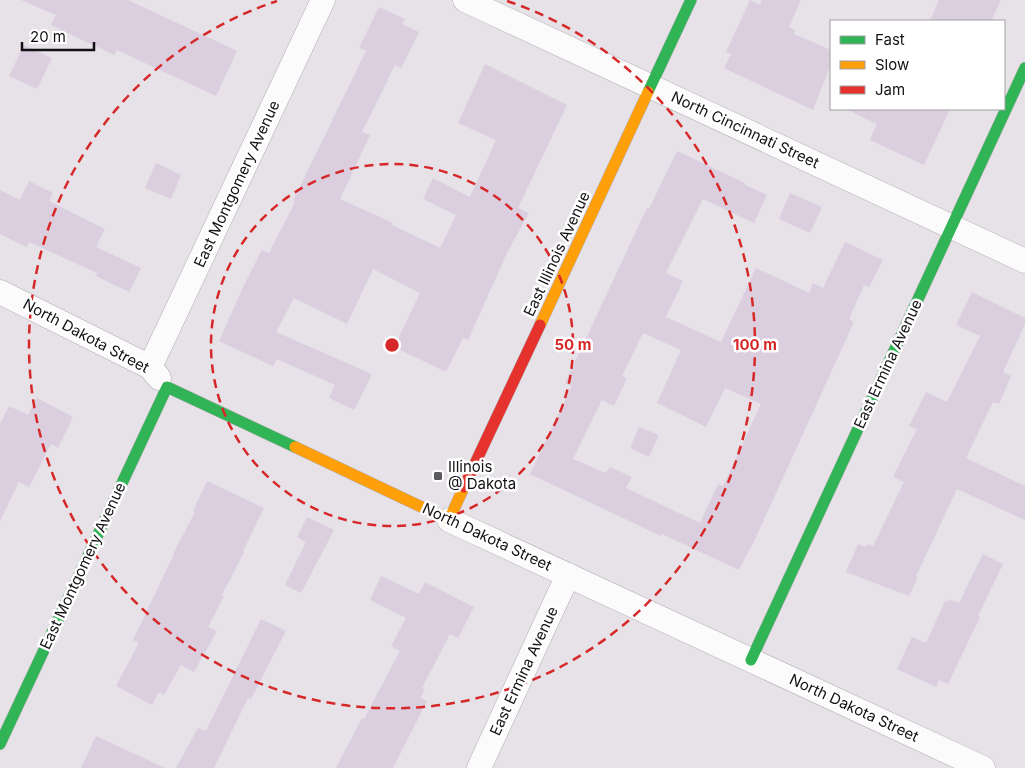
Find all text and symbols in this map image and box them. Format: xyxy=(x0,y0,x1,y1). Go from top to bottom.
scale bar xyxy=(22,20,95,52)
legend xyxy=(830,20,1005,110)
text: 20 m xyxy=(30,27,66,46)
text: Fast xyxy=(875,30,905,49)
text: Slow xyxy=(875,55,909,74)
text: Jam xyxy=(875,80,905,99)
street label: North Cincinnati Street xyxy=(668,87,822,172)
street label: East Montgomery Avenue xyxy=(189,97,284,270)
street label: East Illinois Avenue xyxy=(519,188,594,319)
street label: North Dakota Street xyxy=(20,294,153,377)
street label: East Ermina Avenue xyxy=(849,296,926,431)
text: 50 m xyxy=(555,335,591,354)
text: 100 m xyxy=(733,335,777,354)
centre of rings xyxy=(383,336,401,354)
place label: Illinois @ Dakota xyxy=(448,457,516,493)
marker: Illinois @ Dakota xyxy=(432,470,444,482)
street label: East Montgomery Avenue xyxy=(35,479,130,652)
street label: North Dakota Street xyxy=(420,498,555,575)
street label: East Ermina Avenue xyxy=(485,603,562,738)
street label: North Dakota Street xyxy=(787,669,922,746)

